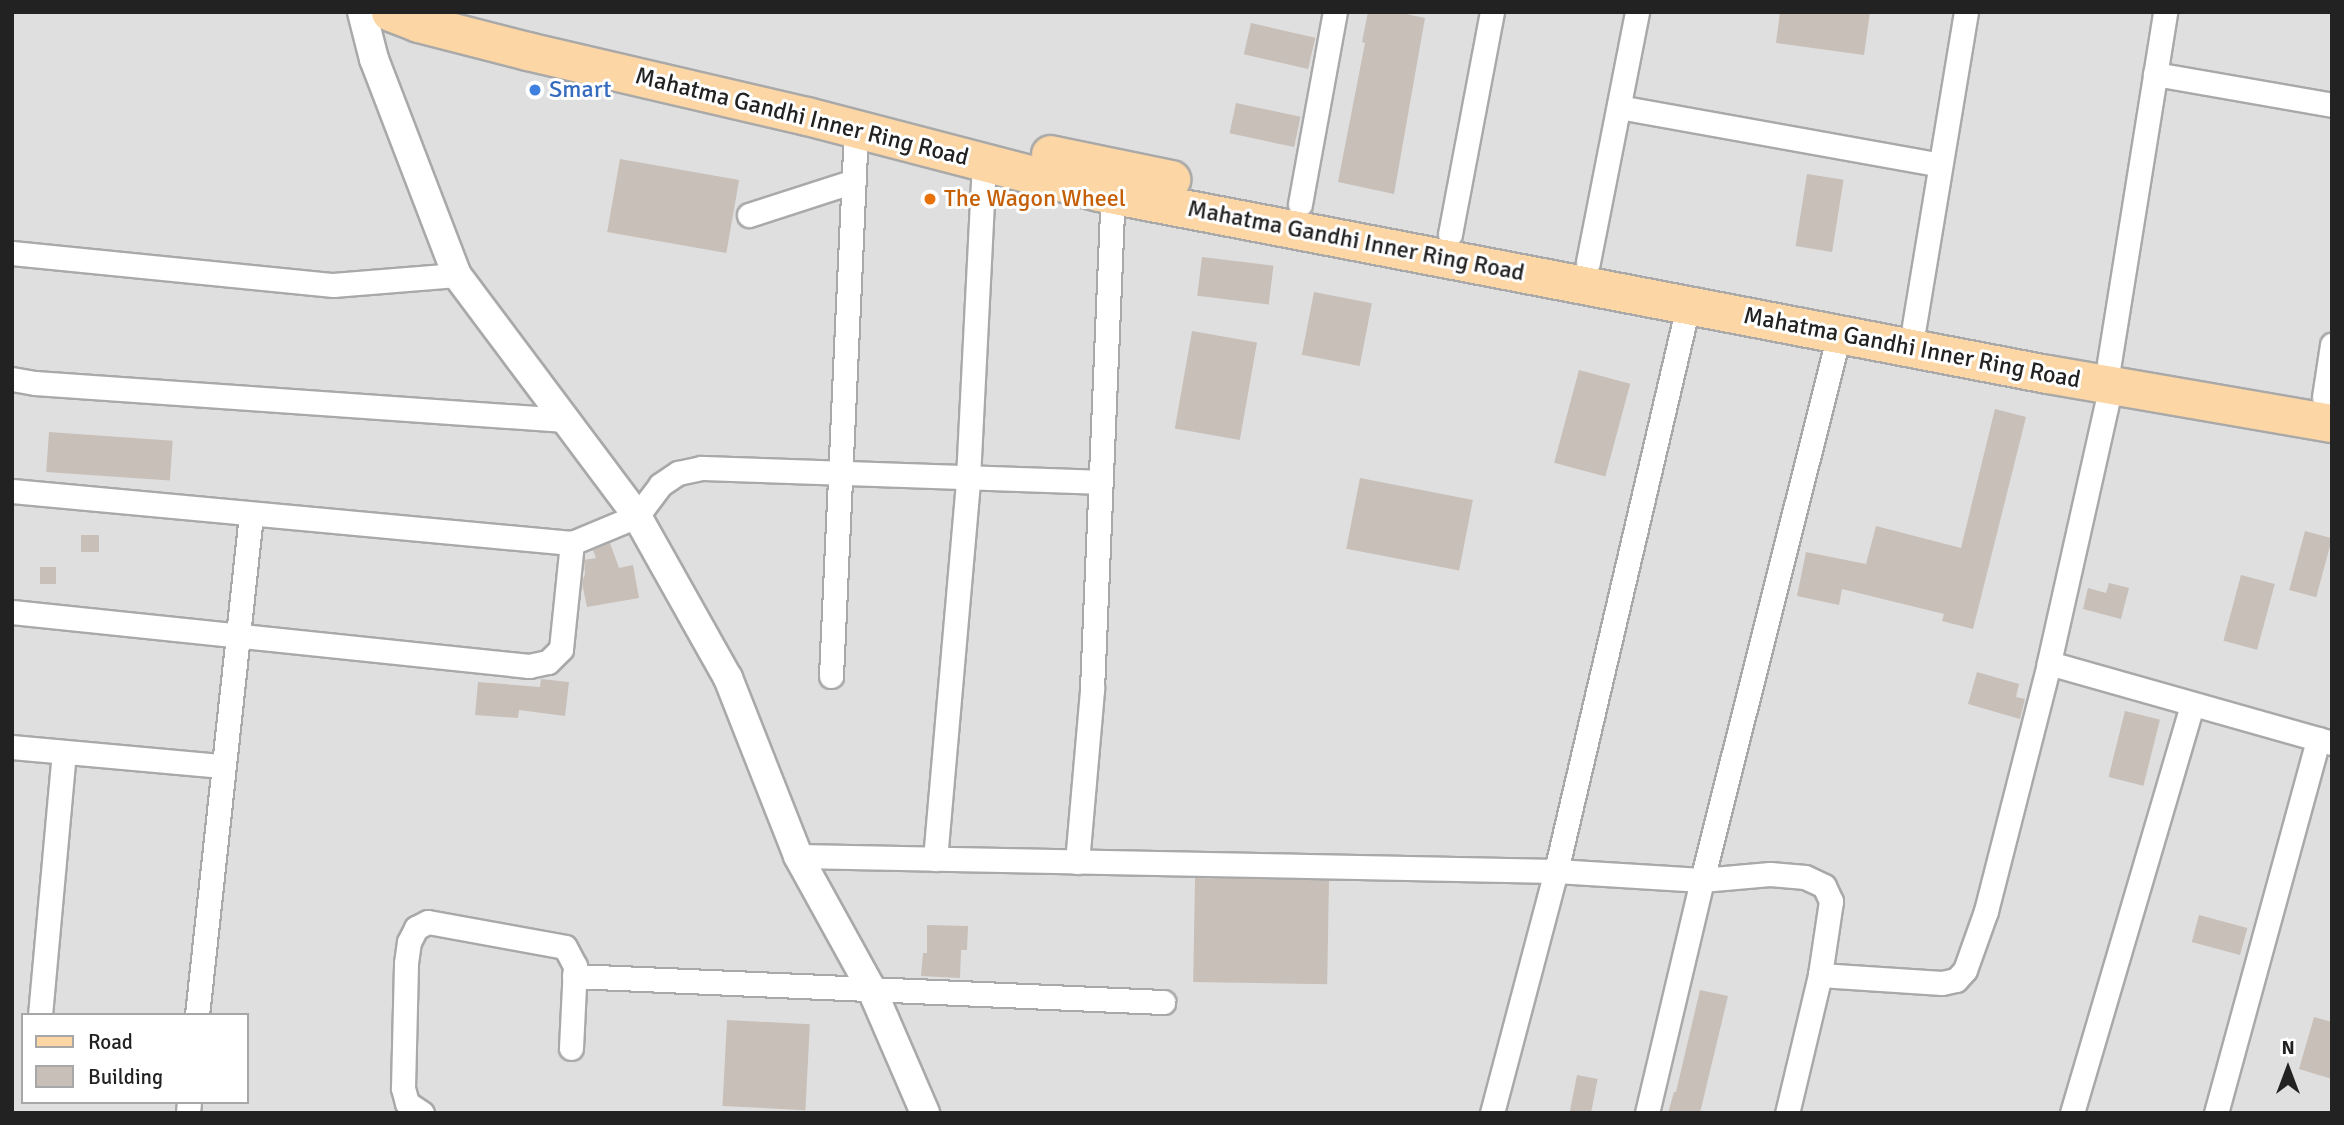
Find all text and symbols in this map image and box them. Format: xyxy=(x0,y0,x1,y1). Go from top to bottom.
street label: Mahatma Gandhi Inner Ring Road xyxy=(632,62,972,172)
place label: Smart xyxy=(549,76,611,104)
marker: Smart xyxy=(527,82,543,98)
place label: The Wagon Wheel xyxy=(944,185,1126,213)
marker: The Wagon Wheel xyxy=(922,191,938,207)
street label: Mahatma Gandhi Inner Ring Road xyxy=(1185,194,1527,288)
street label: Mahatma Gandhi Inner Ring Road xyxy=(1741,301,2083,395)
legend xyxy=(21,1013,248,1104)
text: Road xyxy=(88,1029,133,1055)
north arrow xyxy=(2253,1034,2323,1104)
text: N xyxy=(2281,1036,2295,1060)
text: Building xyxy=(88,1064,163,1090)

